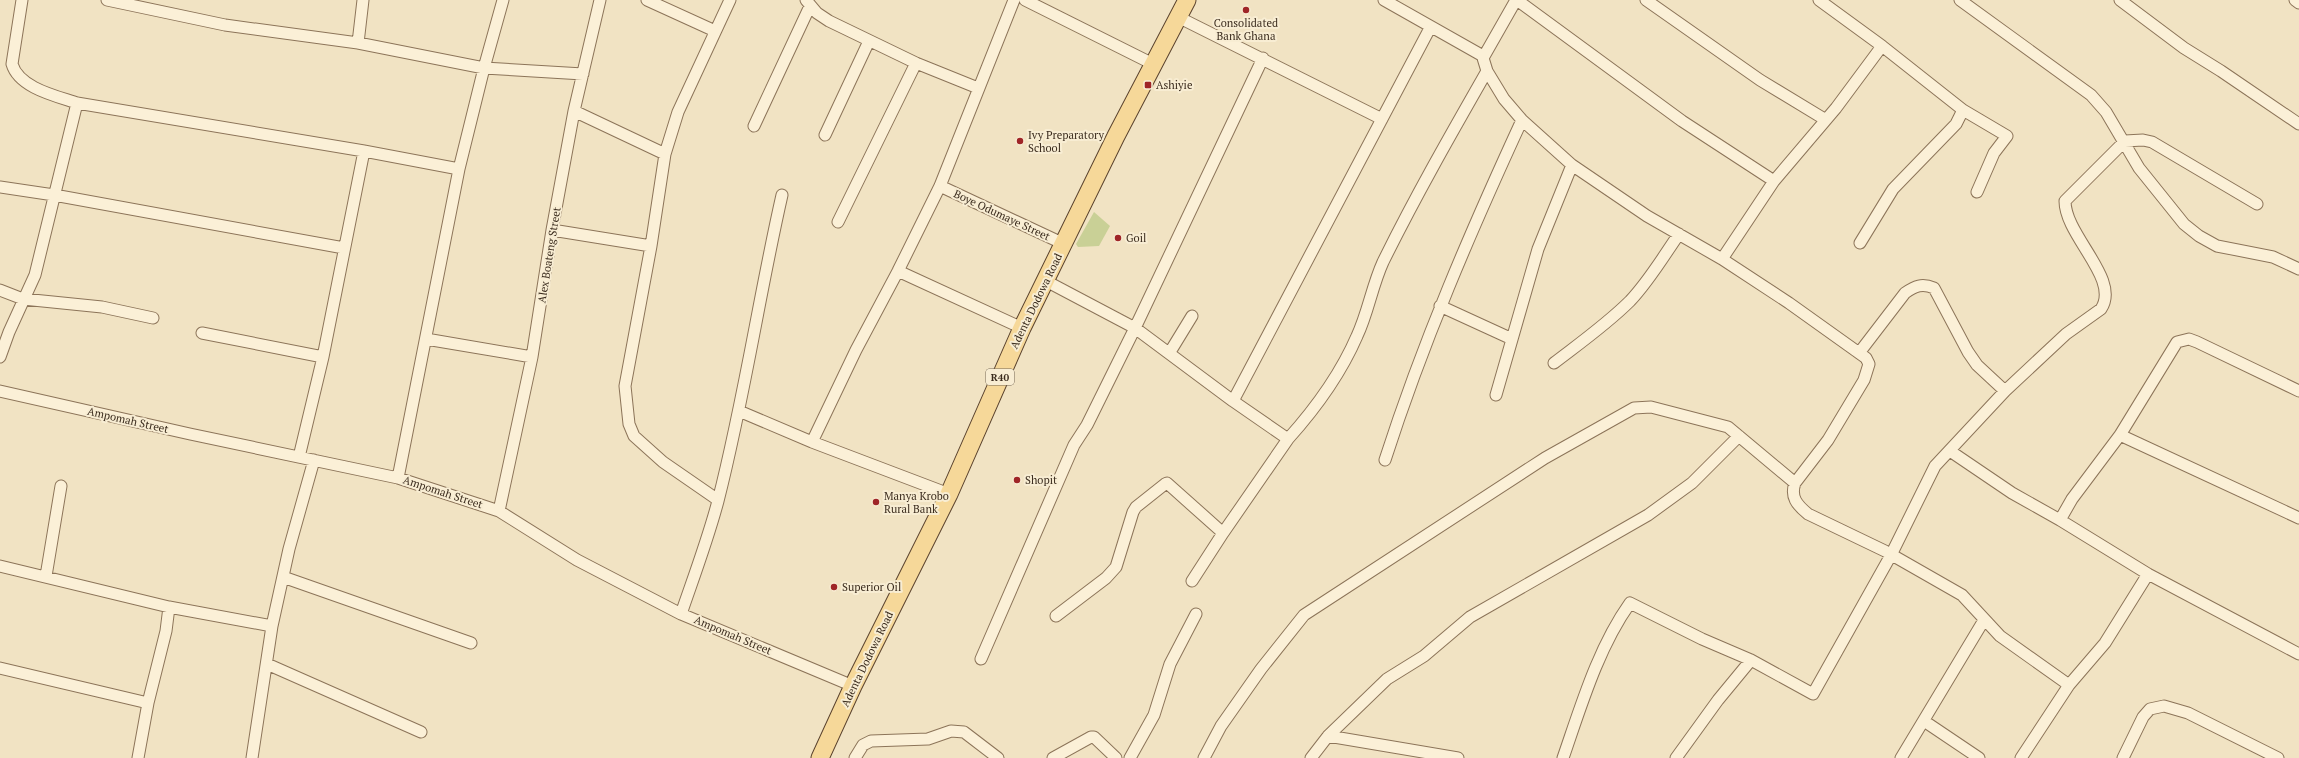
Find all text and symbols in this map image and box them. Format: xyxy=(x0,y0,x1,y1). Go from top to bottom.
marker: Consolidated Bank Ghana xyxy=(1241,5,1251,15)
place label: Consolidated Bank Ghana xyxy=(1214,16,1278,43)
place label: Ashiyie xyxy=(1156,78,1193,92)
marker: Ashiyie xyxy=(1143,80,1153,90)
place label: Ivy Preparatory School xyxy=(1028,128,1104,155)
marker: Ivy Preparatory School xyxy=(1015,136,1025,146)
street label: Boye Odumaye Street xyxy=(952,187,1052,243)
street label: Alex Boateng Street xyxy=(535,206,563,304)
place label: Goil xyxy=(1126,231,1146,245)
marker: Goil xyxy=(1113,233,1123,243)
street label: Adenta Dodowa Road xyxy=(1007,251,1065,351)
road number: R40 xyxy=(986,369,1014,385)
street label: Ampomah Street xyxy=(86,404,170,436)
street label: Ampomah Street xyxy=(401,473,485,511)
place label: Shopit xyxy=(1025,473,1057,487)
marker: Shopit xyxy=(1012,475,1022,485)
place label: Manya Krobo Rural Bank xyxy=(884,489,949,516)
marker: Manya Krobo Rural Bank xyxy=(871,497,881,507)
place label: Superior Oil xyxy=(842,580,901,594)
marker: Superior Oil xyxy=(829,582,839,592)
street label: Adenta Dodowa Road xyxy=(838,609,896,709)
street label: Ampomah Street xyxy=(692,612,774,658)

